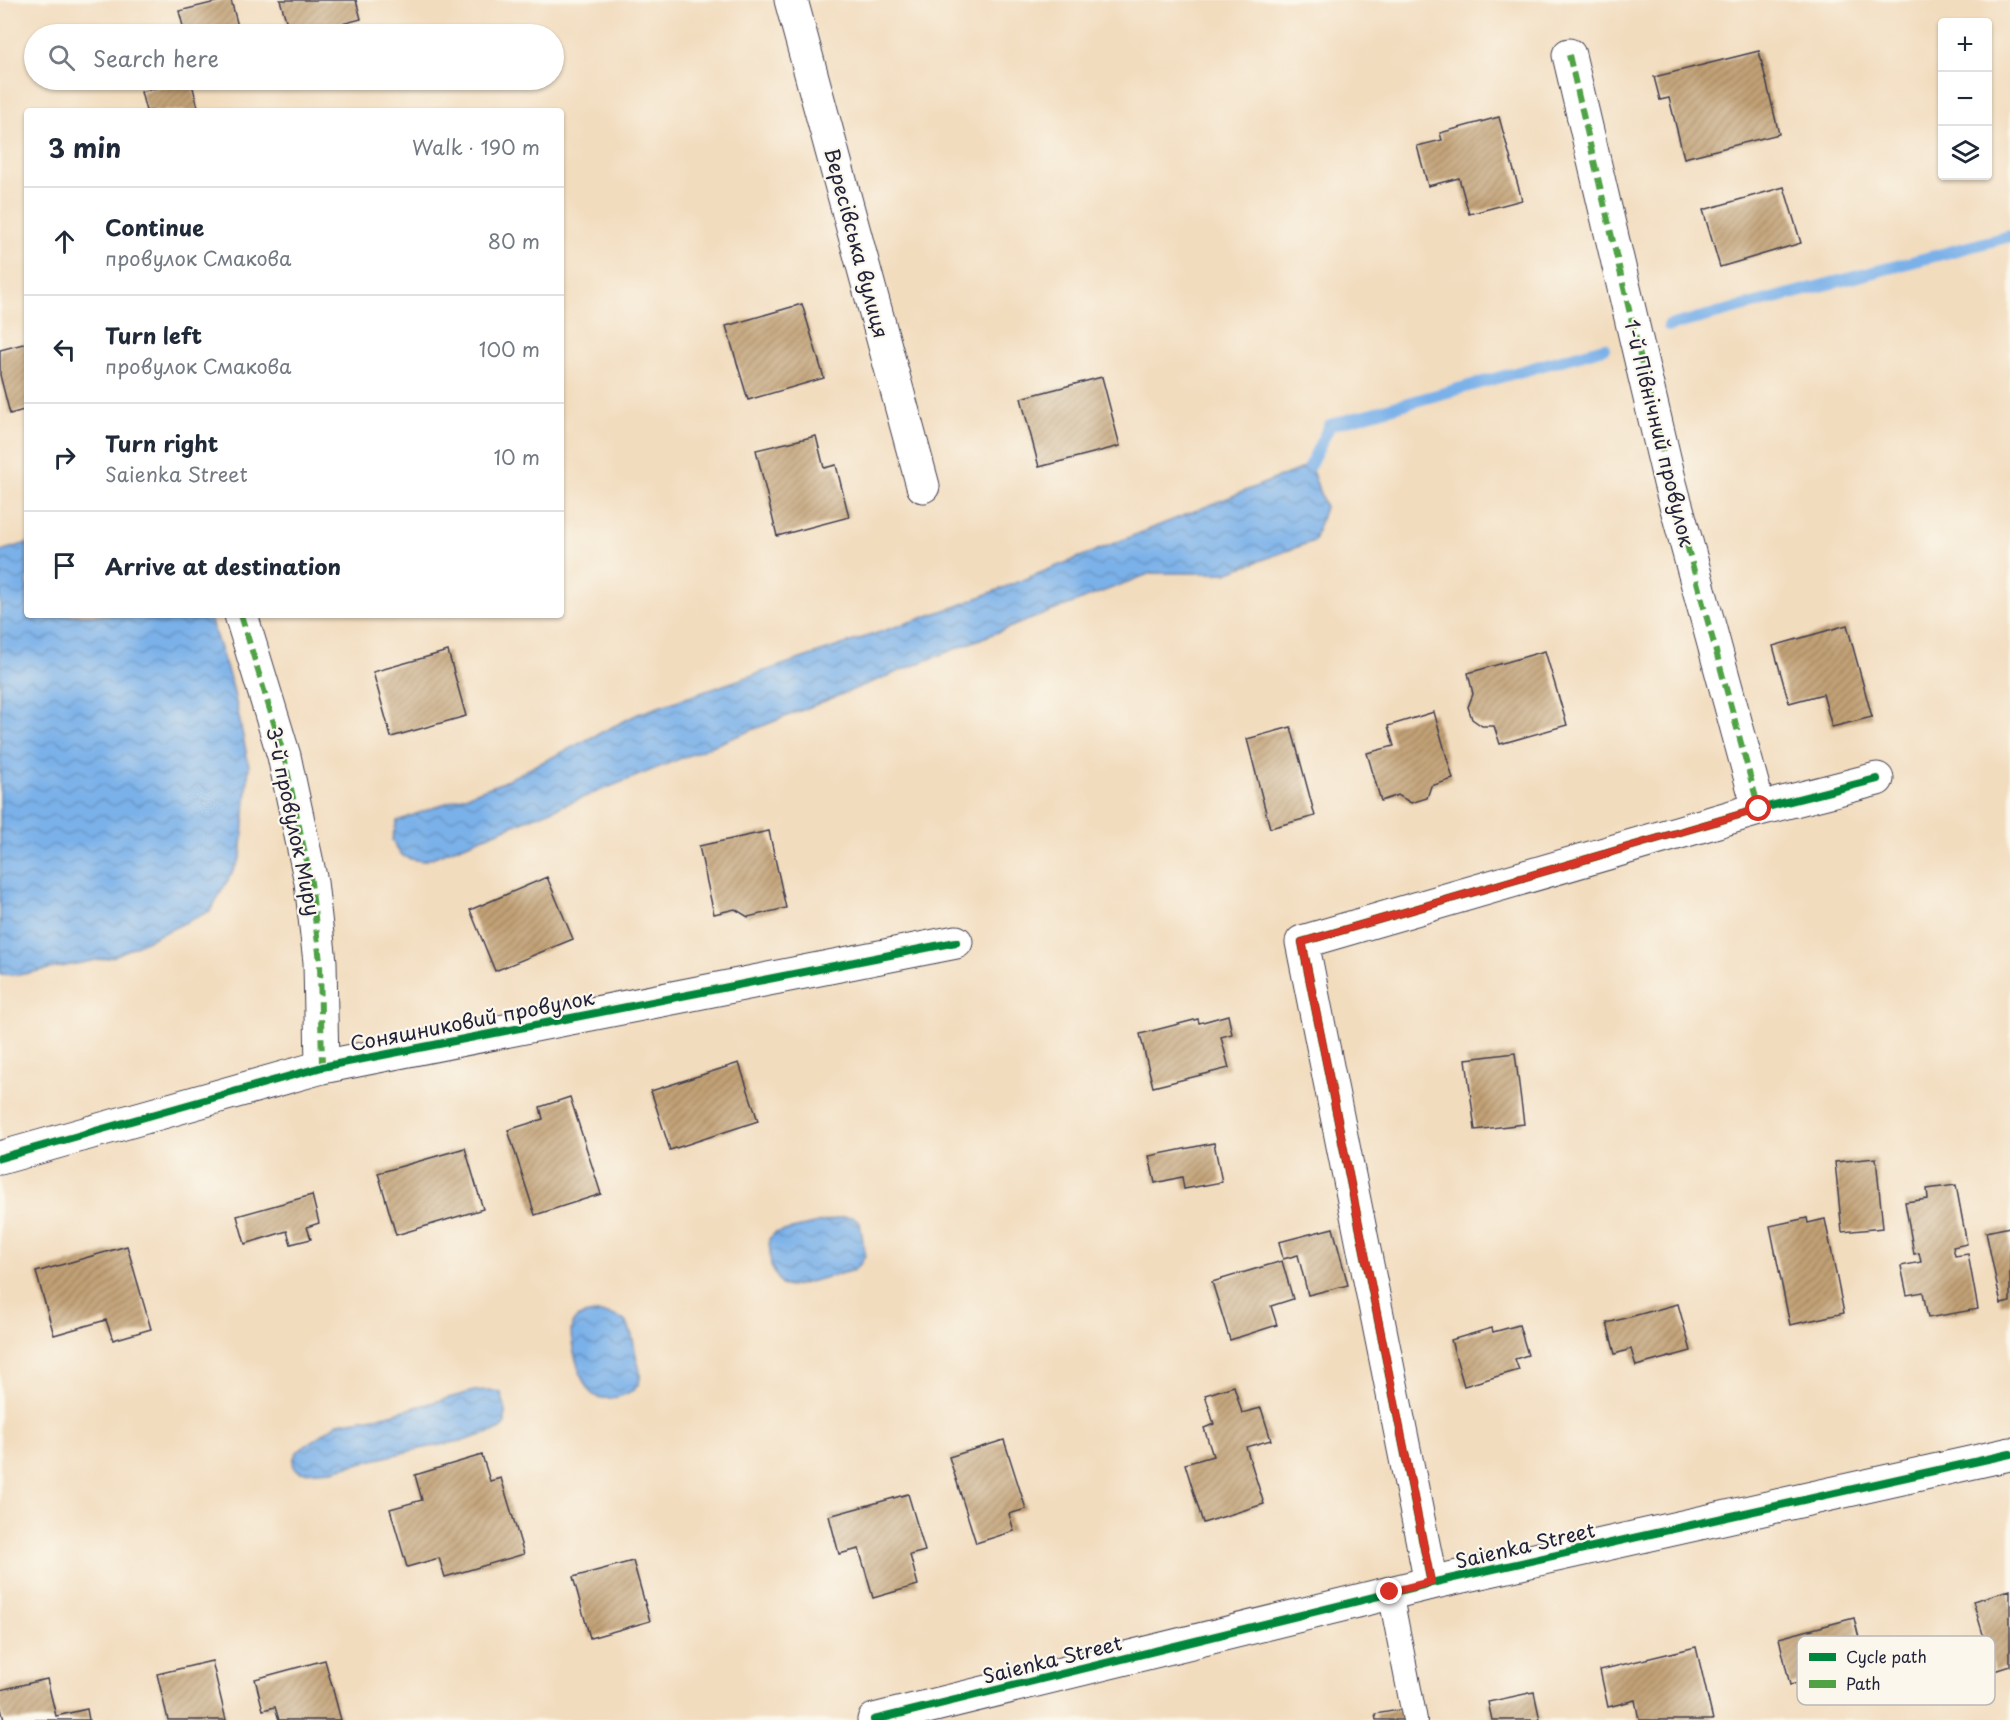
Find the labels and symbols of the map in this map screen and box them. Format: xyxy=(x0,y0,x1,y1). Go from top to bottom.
street label: Вересівська вулиця xyxy=(817,145,897,341)
street label: 1-й Північний провулок xyxy=(1617,316,1703,550)
street label: 3-й провулок Миру xyxy=(259,724,329,918)
route start xyxy=(1745,795,1771,821)
street label: Соняшниковий провулок xyxy=(347,982,597,1058)
street label: Saienka Street xyxy=(1452,1514,1598,1576)
route end xyxy=(1376,1578,1402,1604)
street label: Saienka Street xyxy=(979,1627,1125,1691)
legend xyxy=(1797,1636,1995,1705)
text: Cycle path xyxy=(1846,1644,1927,1668)
text: Path xyxy=(1846,1671,1881,1695)

